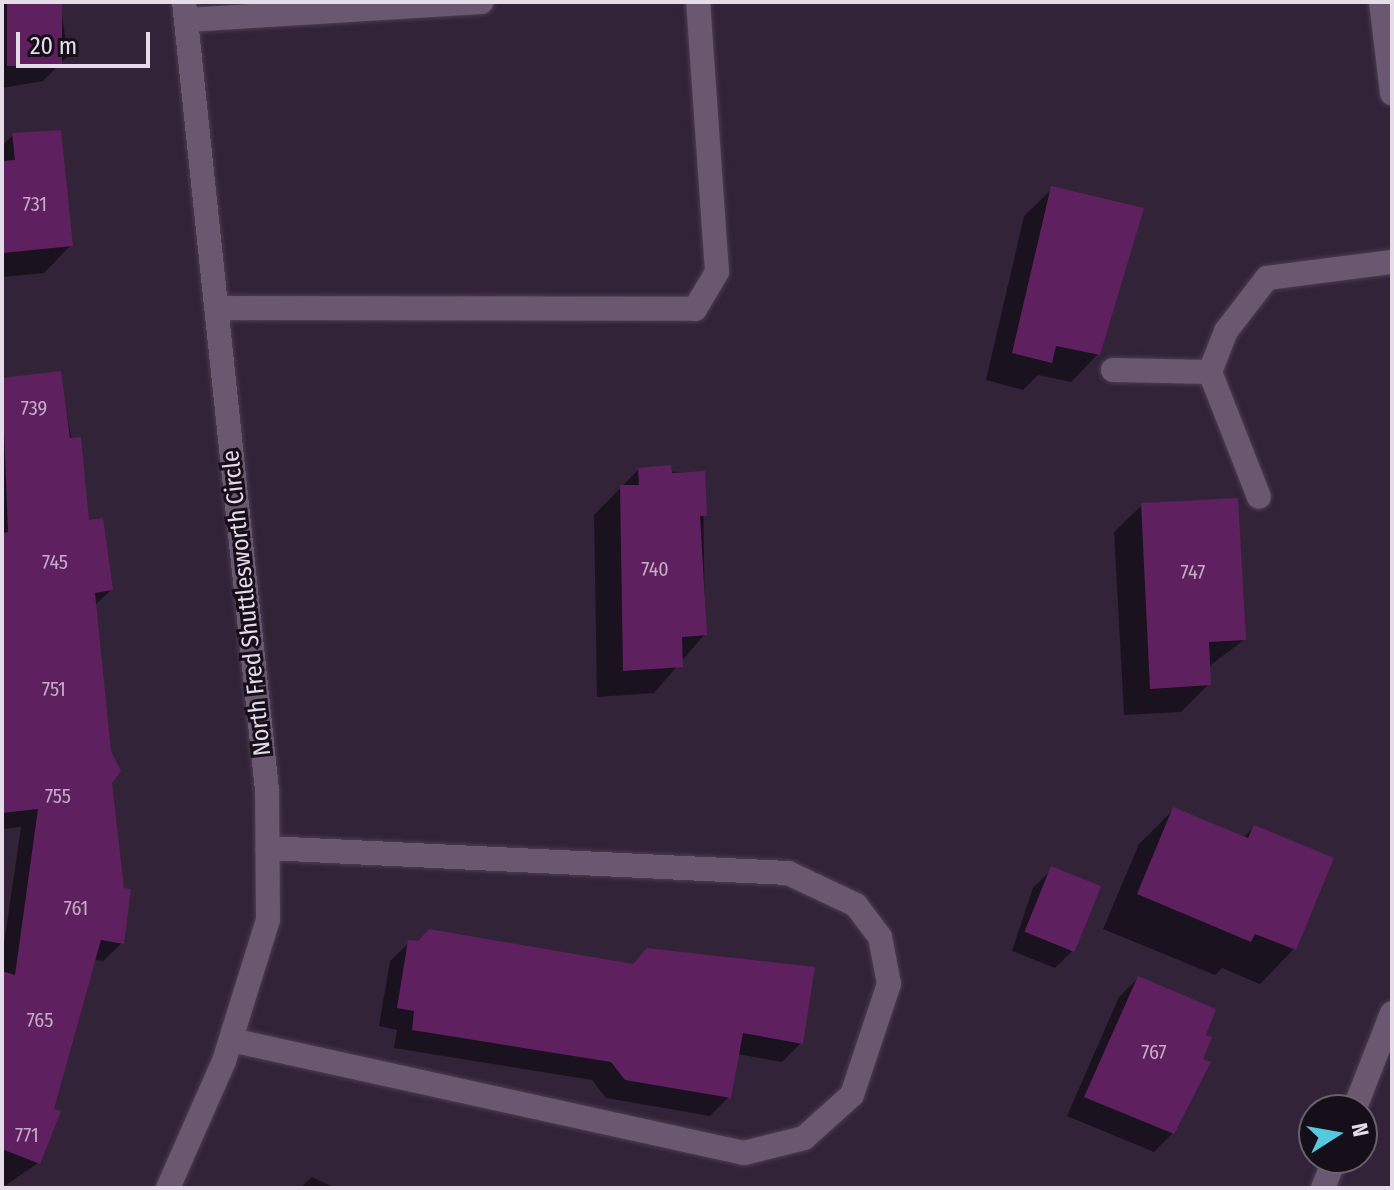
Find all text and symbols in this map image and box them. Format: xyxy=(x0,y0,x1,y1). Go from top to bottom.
scale bar xyxy=(20,16,154,66)
text: 20 m xyxy=(30,32,77,60)
house number: 731 xyxy=(23,192,47,216)
house number: 739 xyxy=(21,396,47,420)
street label: North Fred Shuttlesworth Circle xyxy=(217,449,277,757)
house number: 745 xyxy=(42,550,68,574)
house number: 740 xyxy=(641,557,669,581)
house number: 747 xyxy=(1181,560,1205,584)
house number: 751 xyxy=(42,677,66,701)
house number: 755 xyxy=(45,784,71,808)
house number: 761 xyxy=(64,896,88,920)
house number: 765 xyxy=(27,1008,53,1032)
house number: 767 xyxy=(1141,1040,1167,1064)
north arrow xyxy=(1298,1094,1378,1174)
text: N xyxy=(1346,1121,1375,1139)
house number: 771 xyxy=(15,1123,39,1147)

